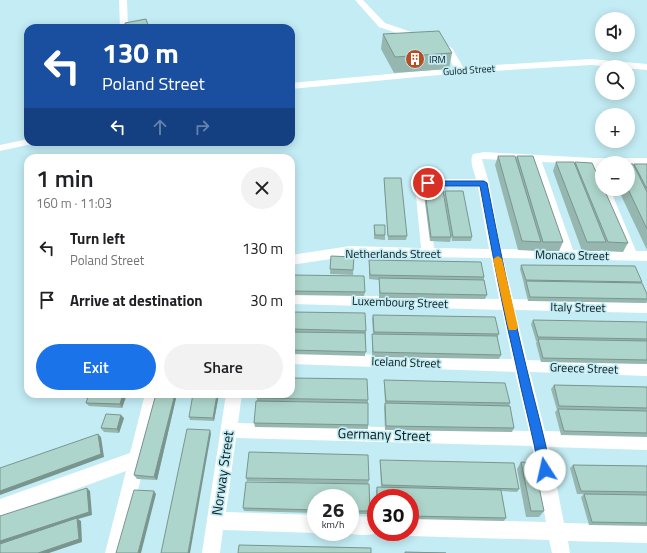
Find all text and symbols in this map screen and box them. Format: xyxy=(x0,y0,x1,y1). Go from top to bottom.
map controls xyxy=(595,12,635,196)
button: sound xyxy=(595,12,635,52)
text: 130 m xyxy=(102,31,179,74)
icon: left xyxy=(36,40,88,92)
building icon: IRM xyxy=(404,48,426,70)
place label: IRM xyxy=(429,52,446,67)
button: search xyxy=(595,60,635,100)
street label: Gulod Street xyxy=(442,61,496,79)
text: Poland Street xyxy=(102,70,205,97)
button: + xyxy=(595,108,635,148)
icon: left xyxy=(107,116,129,138)
icon: ahead xyxy=(149,116,171,138)
icon: right xyxy=(191,116,213,138)
button: − xyxy=(595,156,635,196)
text: 1 min xyxy=(36,160,94,196)
pin xyxy=(411,166,445,200)
button: close xyxy=(241,167,283,209)
icon: arrive xyxy=(417,172,439,194)
text: 160 m · 11:03 xyxy=(36,193,112,213)
text: Turn left xyxy=(70,227,125,250)
icon: left xyxy=(36,237,58,259)
text: 130 m xyxy=(242,237,283,260)
street label: Netherlands Street xyxy=(345,244,442,263)
street label: Monaco Street xyxy=(535,245,610,265)
text: Poland Street xyxy=(70,250,144,270)
icon: arrive xyxy=(36,289,58,311)
text: Arrive at destination xyxy=(70,289,203,312)
text: 30 m xyxy=(250,289,283,312)
street label: Luxembourg Street xyxy=(352,291,449,313)
street label: Italy Street xyxy=(550,297,607,317)
button: Exit xyxy=(36,344,156,390)
button: Share xyxy=(164,344,283,390)
street label: Iceland Street xyxy=(371,351,442,373)
street label: Greece Street xyxy=(550,357,619,379)
street label: Germany Street xyxy=(337,422,431,446)
street label: Norway Street xyxy=(206,429,238,517)
position arrow xyxy=(524,449,566,491)
speed limit sign: 30 xyxy=(367,489,419,541)
text: 26 xyxy=(322,494,344,525)
text: km/h xyxy=(322,517,344,532)

